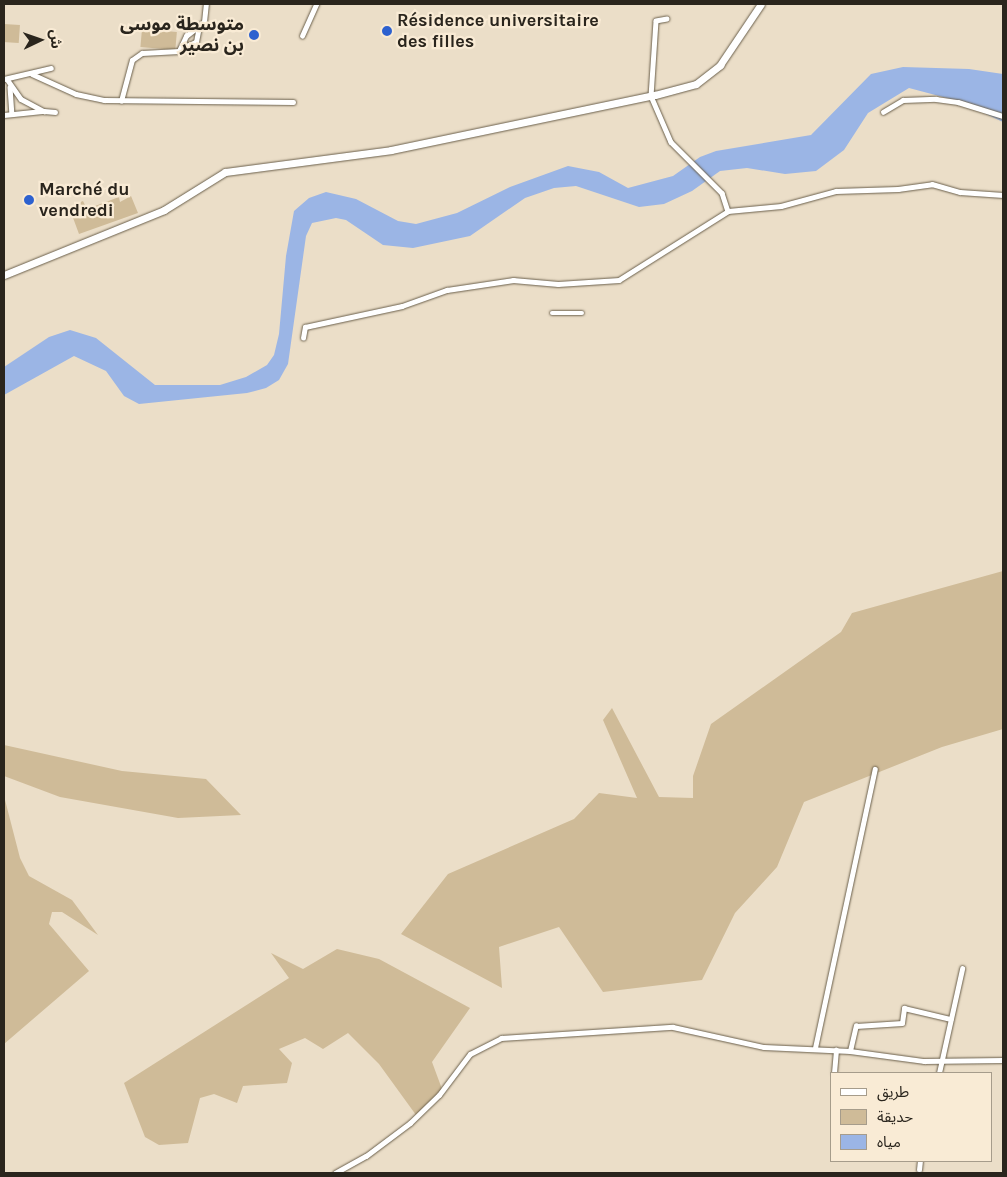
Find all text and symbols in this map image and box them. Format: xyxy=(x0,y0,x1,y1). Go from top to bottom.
place label: Résidence universitaire des filles xyxy=(397,10,599,52)
place label: متوسطة موسى بن نصير xyxy=(120,14,244,56)
north arrow xyxy=(15,15,65,65)
marker: Résidence universitaire des filles xyxy=(381,25,393,37)
text: ش xyxy=(46,29,64,49)
marker: متوسطة موسى بن نصير xyxy=(248,29,260,41)
place label: Marché du vendredi xyxy=(39,179,130,222)
marker: Marché du vendredi xyxy=(23,194,35,206)
legend xyxy=(830,1072,992,1162)
text: طريق xyxy=(877,1083,909,1101)
text: حديقة xyxy=(877,1108,913,1126)
text: مياه xyxy=(877,1133,901,1151)

